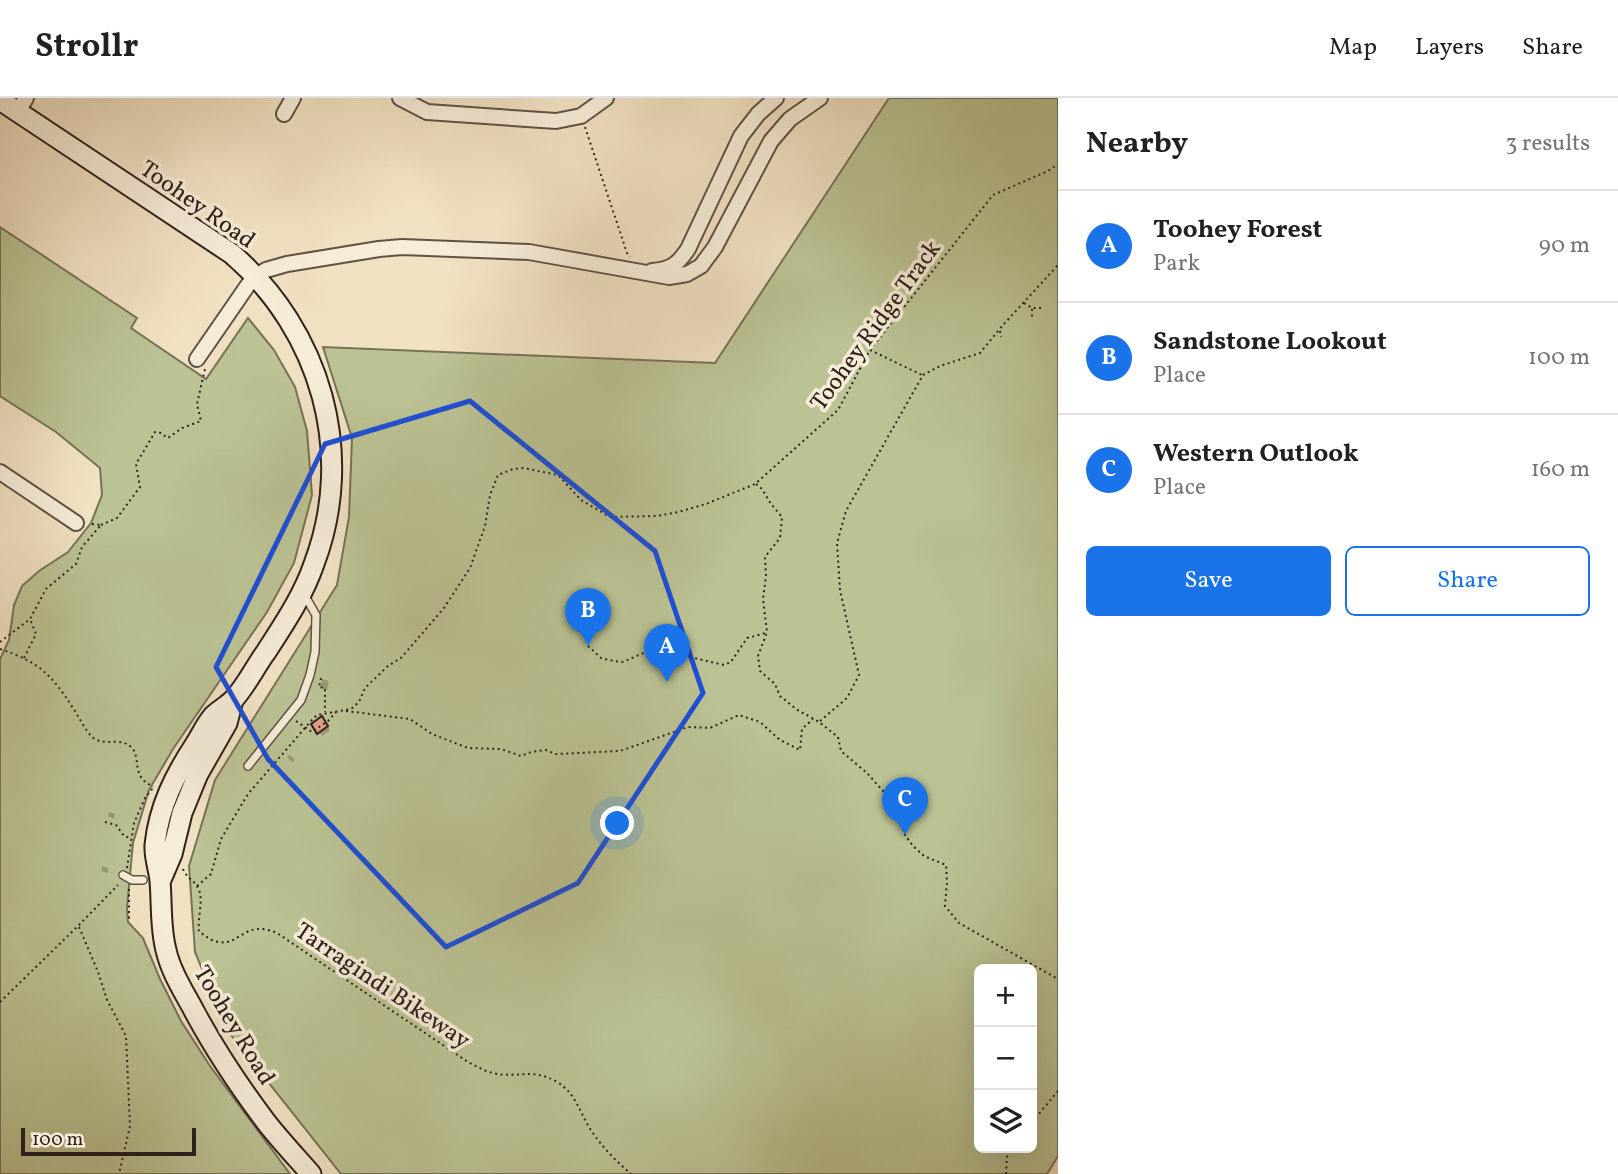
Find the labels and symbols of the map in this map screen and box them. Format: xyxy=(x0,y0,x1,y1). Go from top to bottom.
street label: Toohey Road xyxy=(132,153,262,258)
street label: Toohey Ridge Track xyxy=(803,234,950,418)
pin: B xyxy=(565,588,611,646)
pin: A xyxy=(644,624,690,682)
pin: C xyxy=(882,777,928,835)
your location xyxy=(600,806,634,840)
street label: Tarragindi Bikeway xyxy=(287,915,476,1058)
street label: Toohey Road xyxy=(184,960,282,1092)
scale bar xyxy=(21,1125,196,1157)

